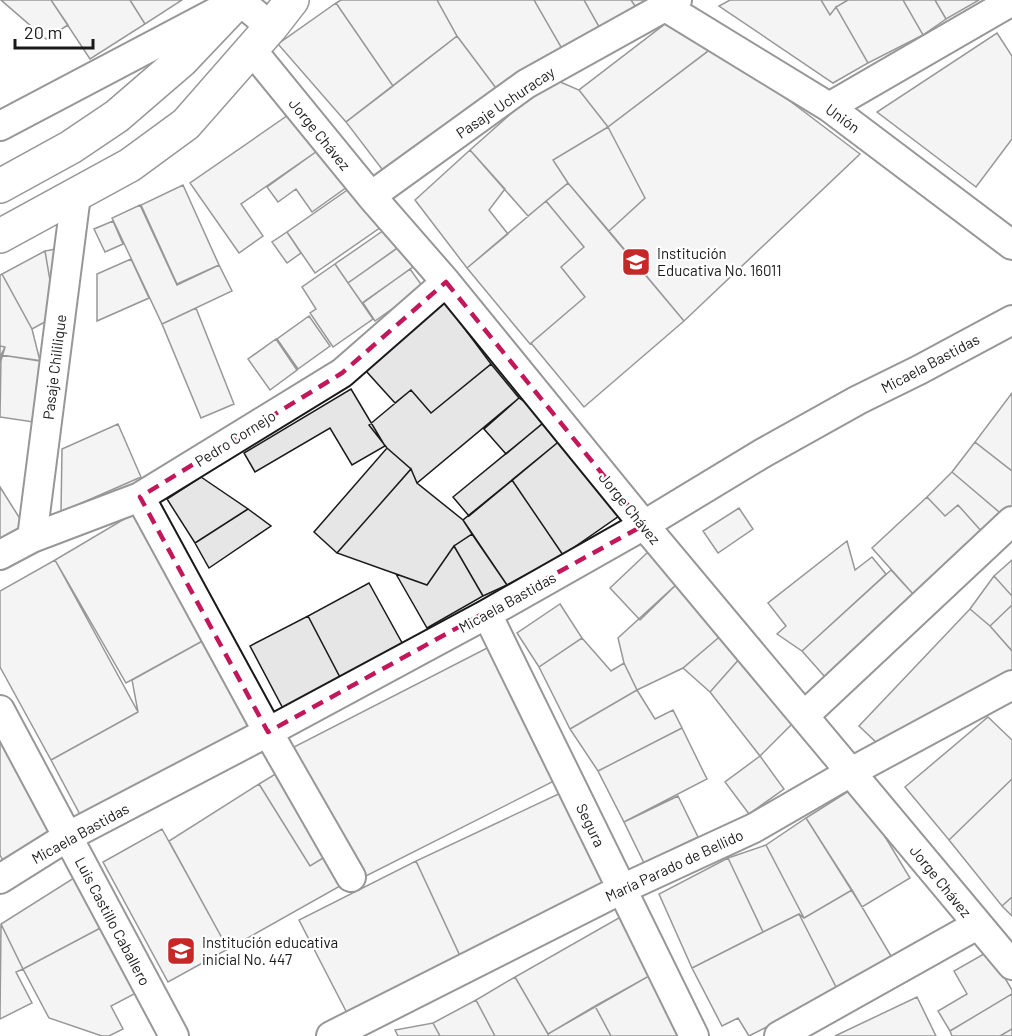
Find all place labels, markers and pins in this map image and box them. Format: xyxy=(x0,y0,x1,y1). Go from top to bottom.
place label: Institución Educativa No. 16011 xyxy=(657,244,782,279)
school or university icon: Institución Educativa No. 16011 xyxy=(620,246,652,278)
place label: Institución educativa inicial No. 447 xyxy=(202,933,338,968)
school or university icon: Institución educativa inicial No. 447 xyxy=(165,935,197,967)

